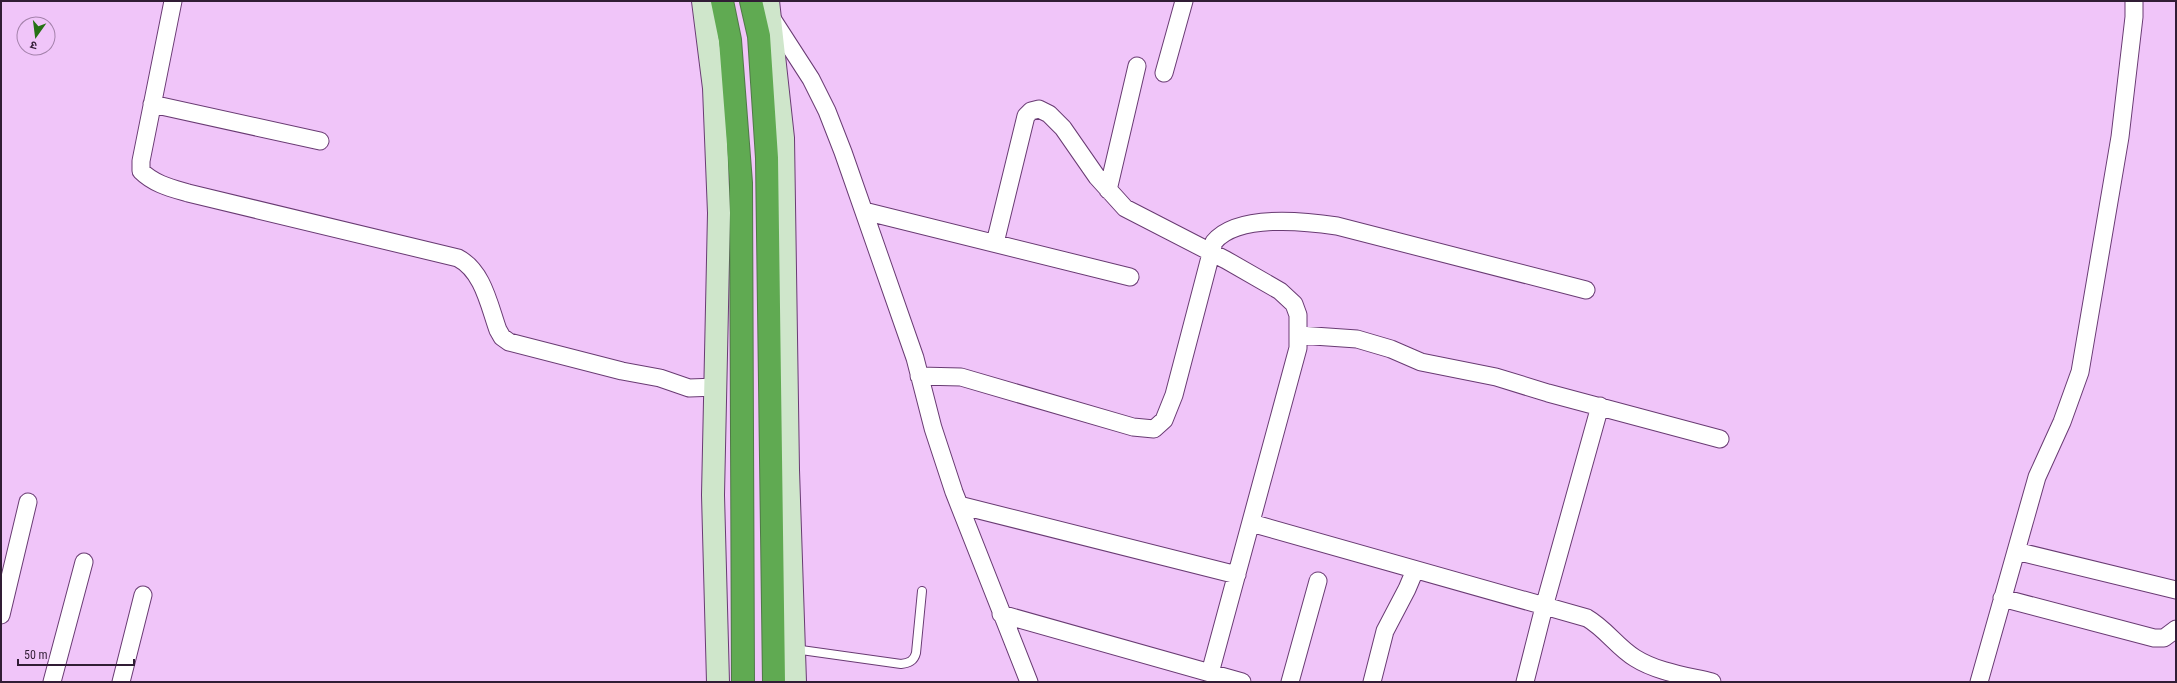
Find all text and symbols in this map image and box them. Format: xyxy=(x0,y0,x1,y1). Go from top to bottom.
north arrow xyxy=(16,16,56,56)
text: उ xyxy=(28,38,38,52)
scale bar xyxy=(18,641,134,667)
text: 50 m xyxy=(24,648,48,662)

